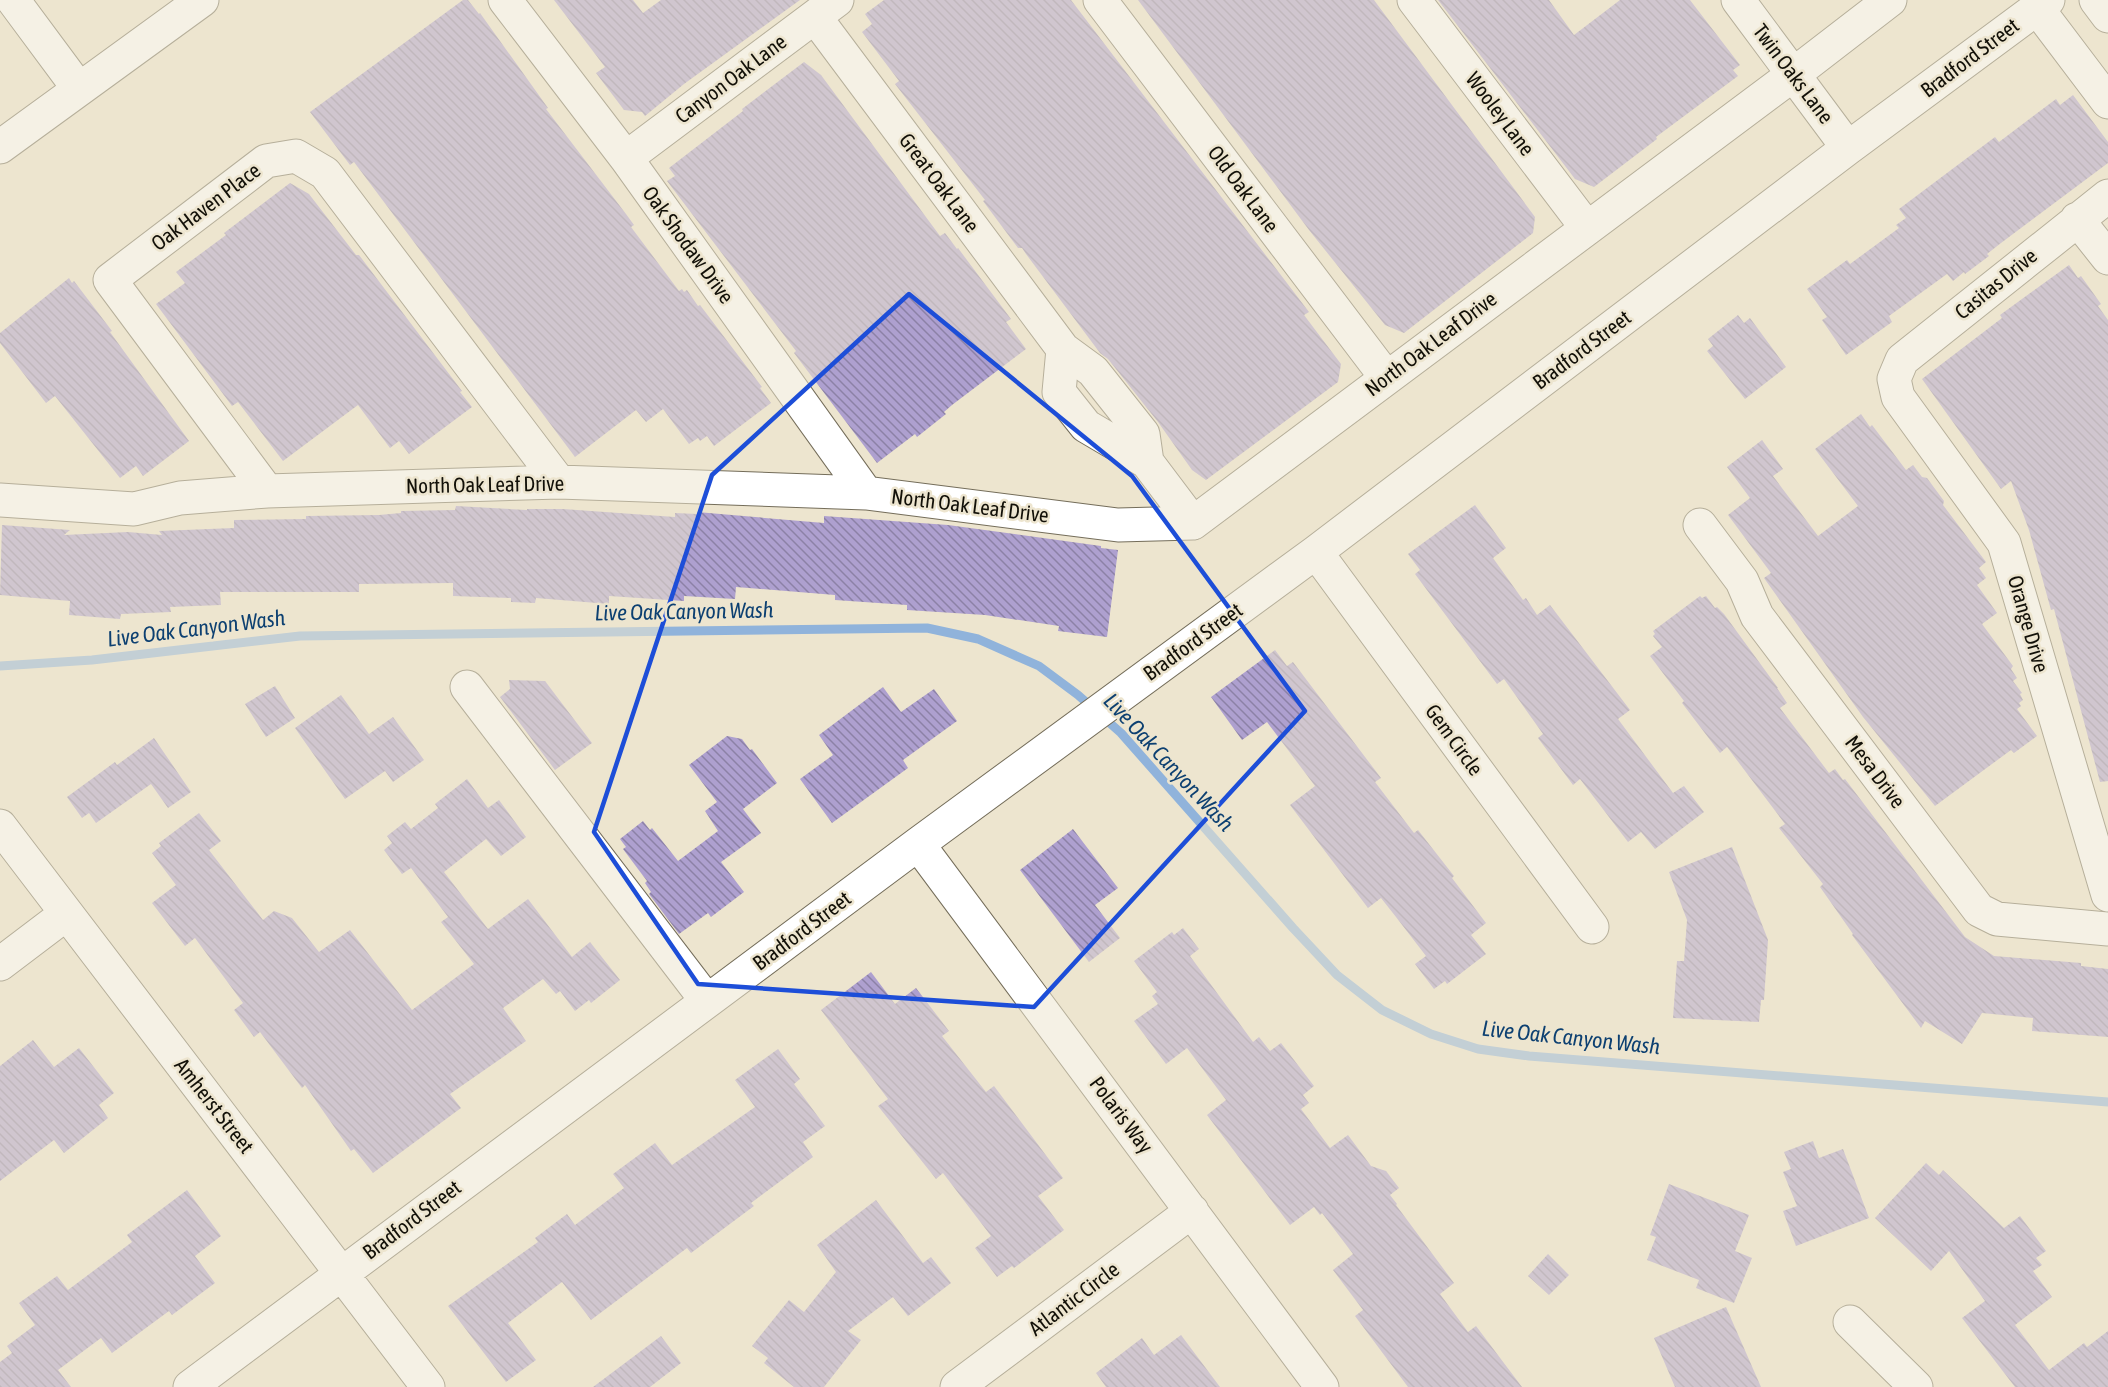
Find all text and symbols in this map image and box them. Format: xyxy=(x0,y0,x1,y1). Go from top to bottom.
street label: Bradford Street xyxy=(1916,13,2023,102)
street label: Twin Oaks Lane xyxy=(1749,19,1839,128)
street label: Canyon Oak Lane xyxy=(670,29,791,128)
street label: Wooley Lane xyxy=(1462,67,1540,160)
street label: Great Oak Lane xyxy=(895,128,985,236)
street label: Old Oak Lane xyxy=(1203,140,1284,236)
street label: Oak Haven Place xyxy=(146,157,265,255)
street label: Oak Shodaw Drive xyxy=(638,181,739,308)
street label: Casitas Drive xyxy=(1950,243,2041,323)
street label: North Oak Leaf Drive xyxy=(1360,286,1501,400)
street label: Bradford Street xyxy=(1528,305,1635,394)
street label: North Oak Leaf Drive xyxy=(406,471,564,497)
street label: North Oak Leaf Drive xyxy=(890,483,1050,527)
street label: Orange Drive xyxy=(2004,572,2054,675)
water label: Live Oak Canyon Wash xyxy=(594,596,774,626)
street label: Bradford Street xyxy=(1138,597,1246,685)
water label: Live Oak Canyon Wash xyxy=(106,604,287,652)
water label: Live Oak Canyon Wash xyxy=(1099,688,1240,836)
street label: Gem Circle xyxy=(1421,699,1489,780)
street label: Mesa Drive xyxy=(1841,730,1911,812)
street label: Bradford Street xyxy=(748,886,855,975)
water label: Live Oak Canyon Wash xyxy=(1481,1015,1662,1059)
street label: Amherst Street xyxy=(170,1053,259,1158)
street label: Polaris Way xyxy=(1085,1071,1159,1158)
street label: Bradford Street xyxy=(358,1175,465,1264)
street label: Atlantic Circle xyxy=(1024,1257,1123,1340)

